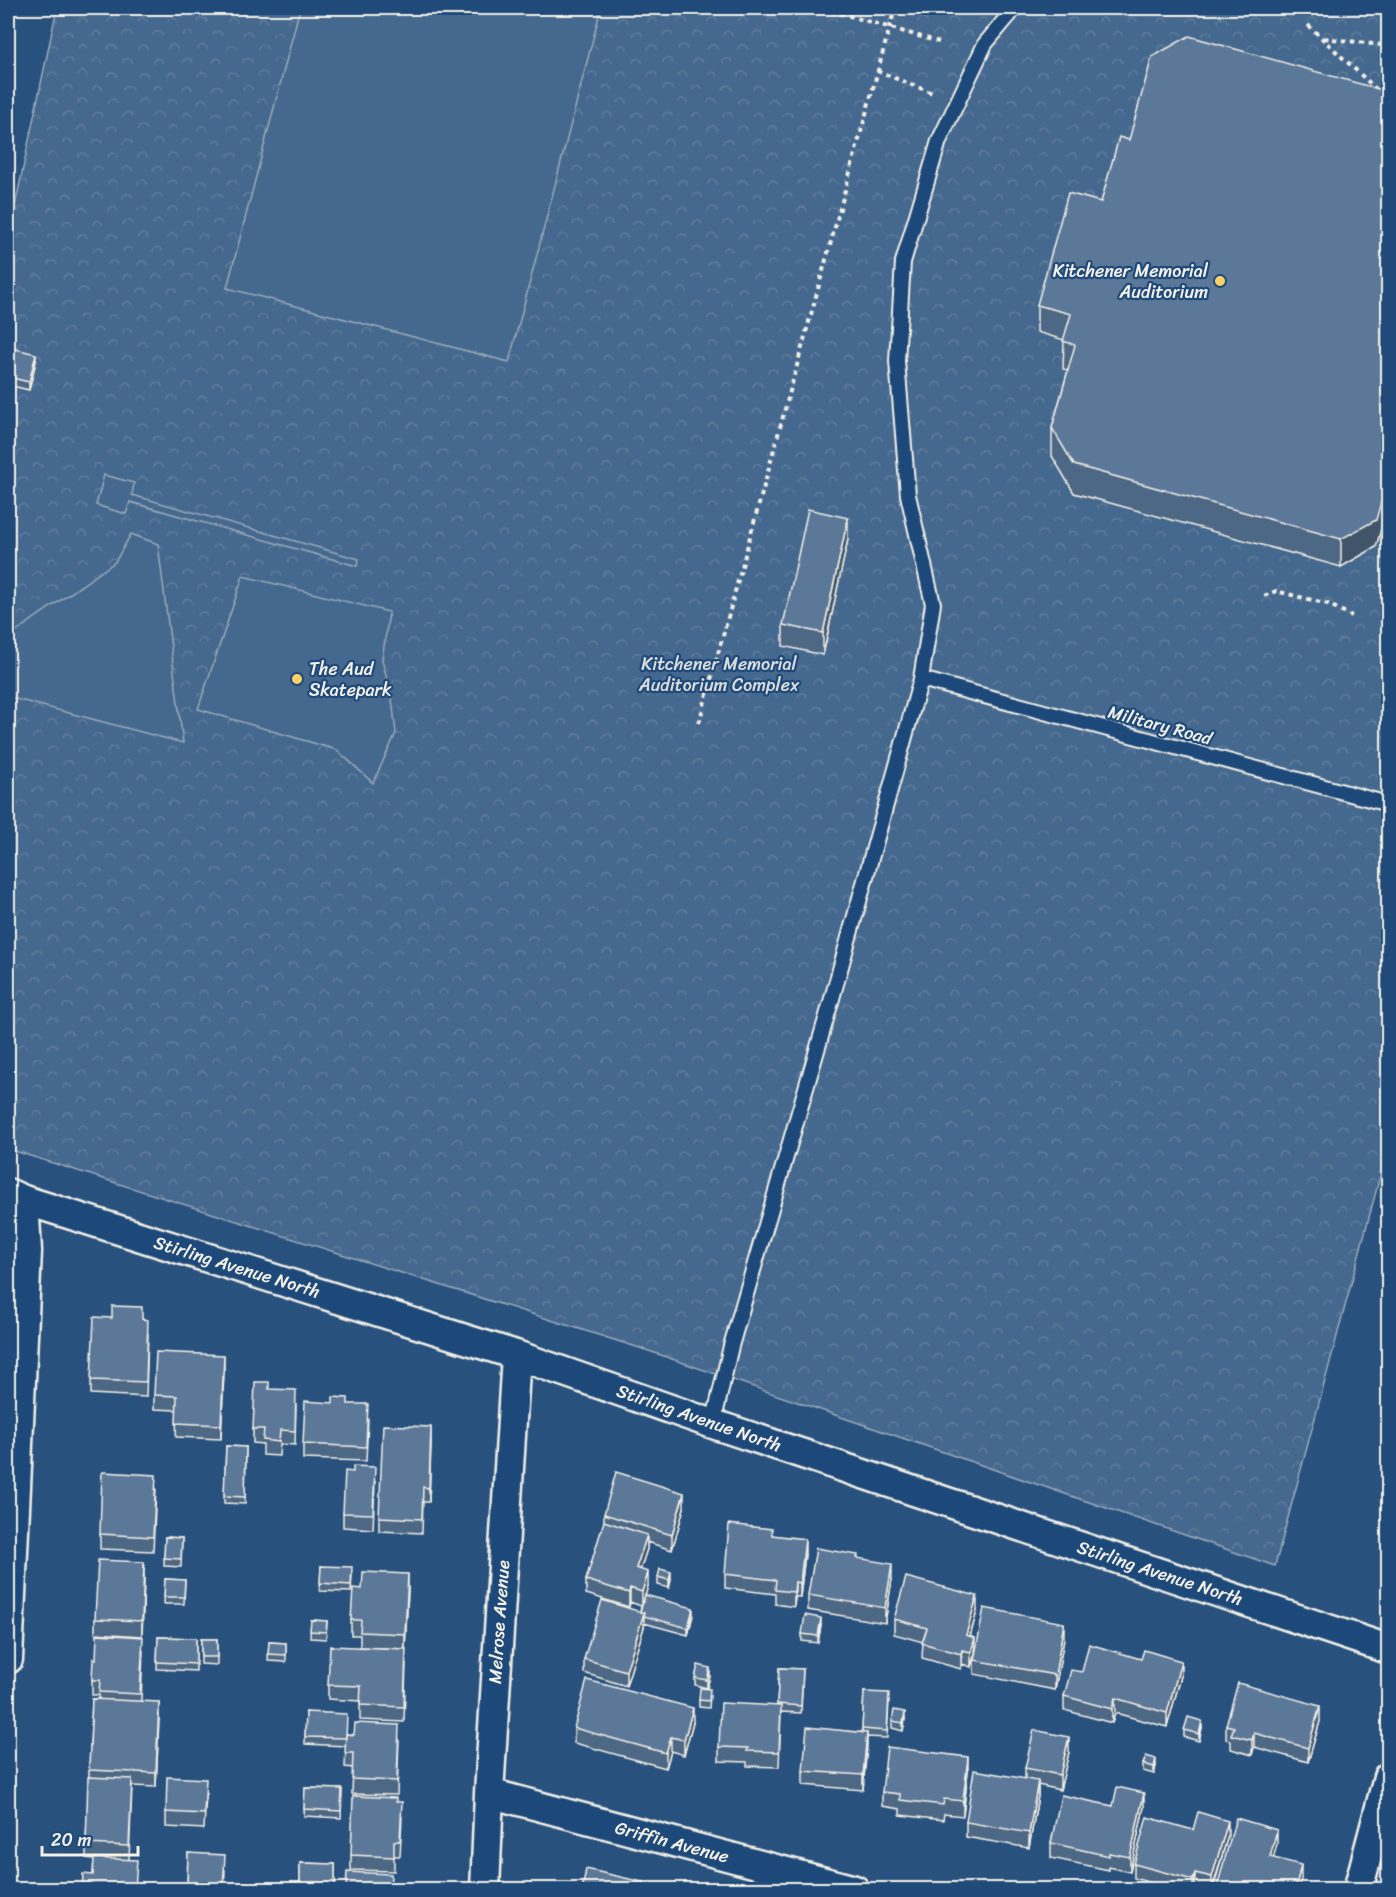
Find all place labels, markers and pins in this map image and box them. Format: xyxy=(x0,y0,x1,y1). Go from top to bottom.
place label: Kitchener Memorial Auditorium xyxy=(1053,255,1209,308)
marker: Kitchener Memorial Auditorium xyxy=(1213,274,1227,288)
place label: The Aud Skatepark xyxy=(309,653,392,706)
marker: The Aud Skatepark xyxy=(290,672,304,686)

